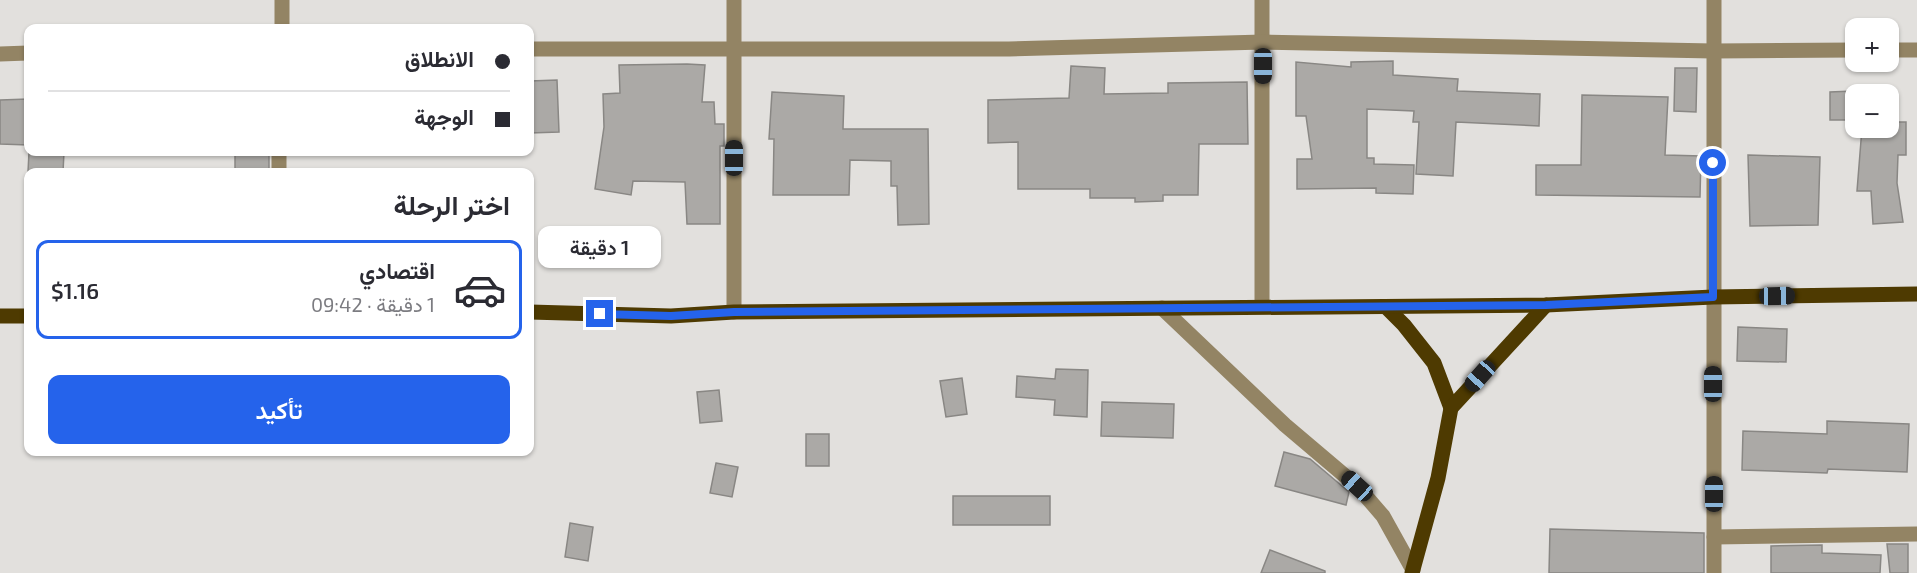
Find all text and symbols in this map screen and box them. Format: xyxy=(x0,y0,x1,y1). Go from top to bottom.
map controls xyxy=(1845,18,1899,138)
button: + xyxy=(1845,18,1899,72)
text: الانطلاق xyxy=(405,45,474,71)
car xyxy=(1254,48,1272,84)
button: − xyxy=(1845,84,1899,138)
text: الوجهة xyxy=(414,103,474,129)
car xyxy=(725,140,743,176)
route start xyxy=(1699,149,1726,176)
text: اختر الرحلة xyxy=(393,188,510,220)
callout: 1 دقيقة xyxy=(538,227,662,269)
text: 1 دقيقة xyxy=(570,235,629,259)
text: اقتصادي xyxy=(359,257,435,283)
icon: car xyxy=(453,263,507,317)
text: $1.16 xyxy=(51,277,99,303)
car xyxy=(1759,287,1795,305)
text: 1 دقيقة · 09:42 xyxy=(311,292,435,316)
route end xyxy=(586,300,613,327)
car xyxy=(1461,357,1499,395)
car xyxy=(1704,366,1722,402)
button: تأكيد xyxy=(48,375,510,444)
car xyxy=(1338,467,1376,505)
car xyxy=(1705,476,1723,512)

